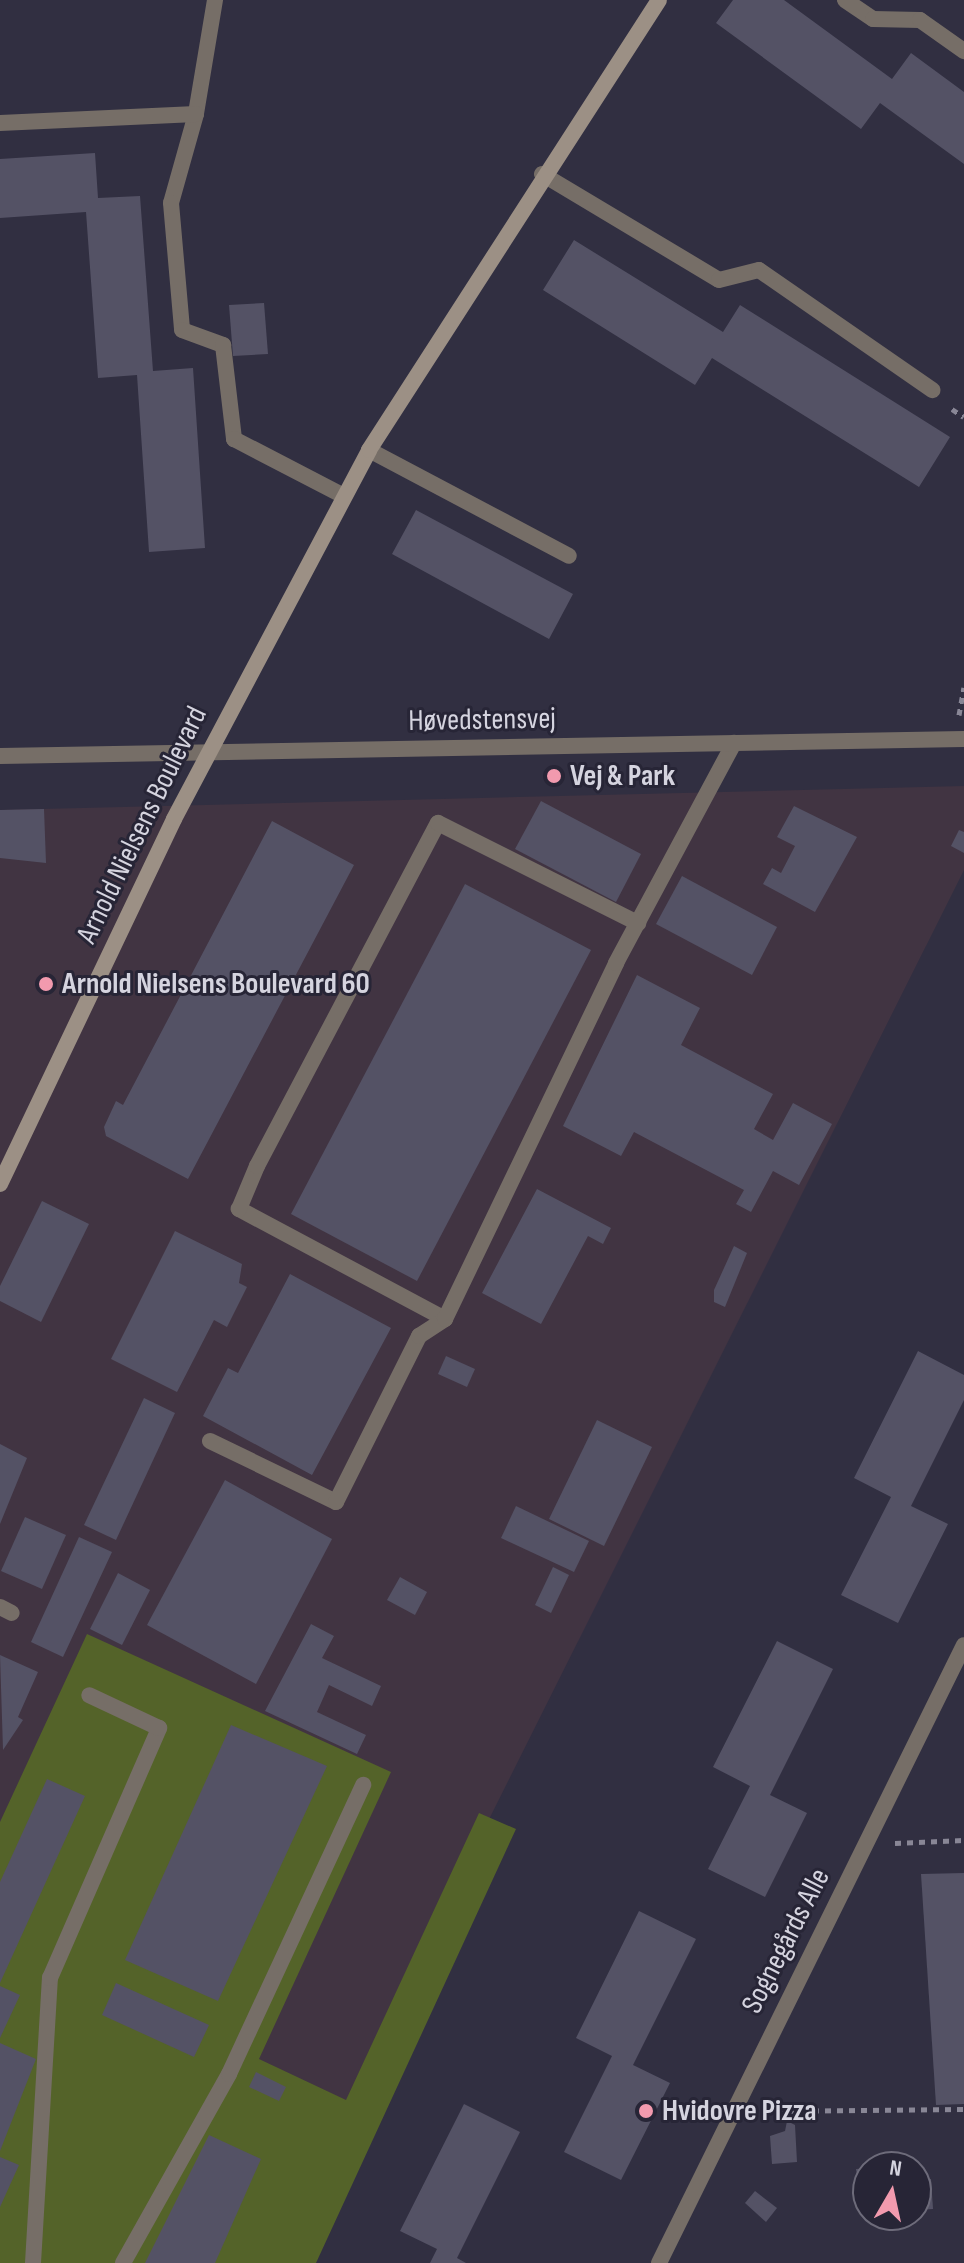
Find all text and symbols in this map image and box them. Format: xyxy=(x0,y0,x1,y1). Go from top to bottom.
street label: Arnold Nielsens Boulevard xyxy=(69,701,215,949)
street label: Høvedstensvej xyxy=(408,701,556,739)
place label: Vej & Park xyxy=(570,758,675,794)
marker: Vej & Park xyxy=(545,767,563,785)
place label: Arnold Nielsens Boulevard 60 xyxy=(62,966,370,1002)
marker: Arnold Nielsens Boulevard 60 xyxy=(37,975,55,993)
street label: Sognegårds Alle xyxy=(734,1863,838,2019)
place label: Hvidovre Pizza xyxy=(662,2093,817,2129)
marker: Hvidovre Pizza xyxy=(637,2102,655,2120)
north arrow xyxy=(852,2151,932,2231)
text: N xyxy=(888,2155,903,2183)

